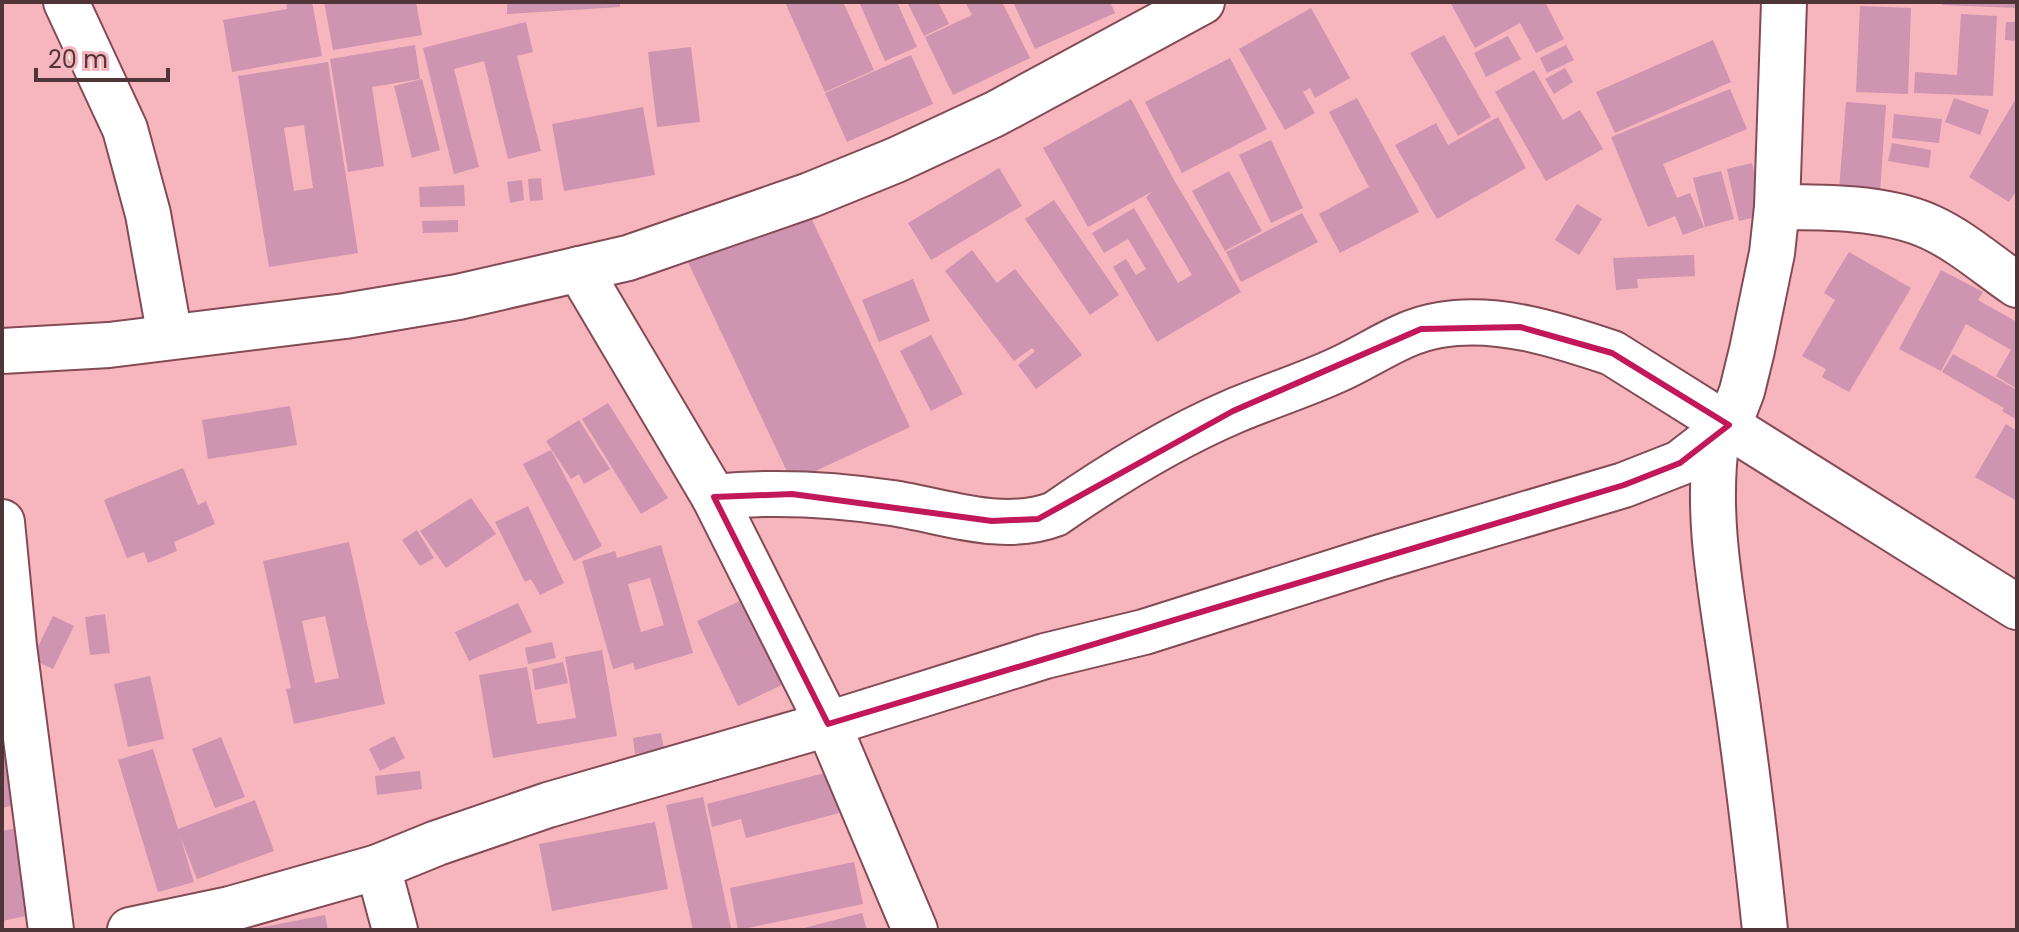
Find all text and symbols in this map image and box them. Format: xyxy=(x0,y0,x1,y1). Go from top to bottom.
scale bar xyxy=(36,32,168,82)
text: 20 m xyxy=(48,43,108,76)

